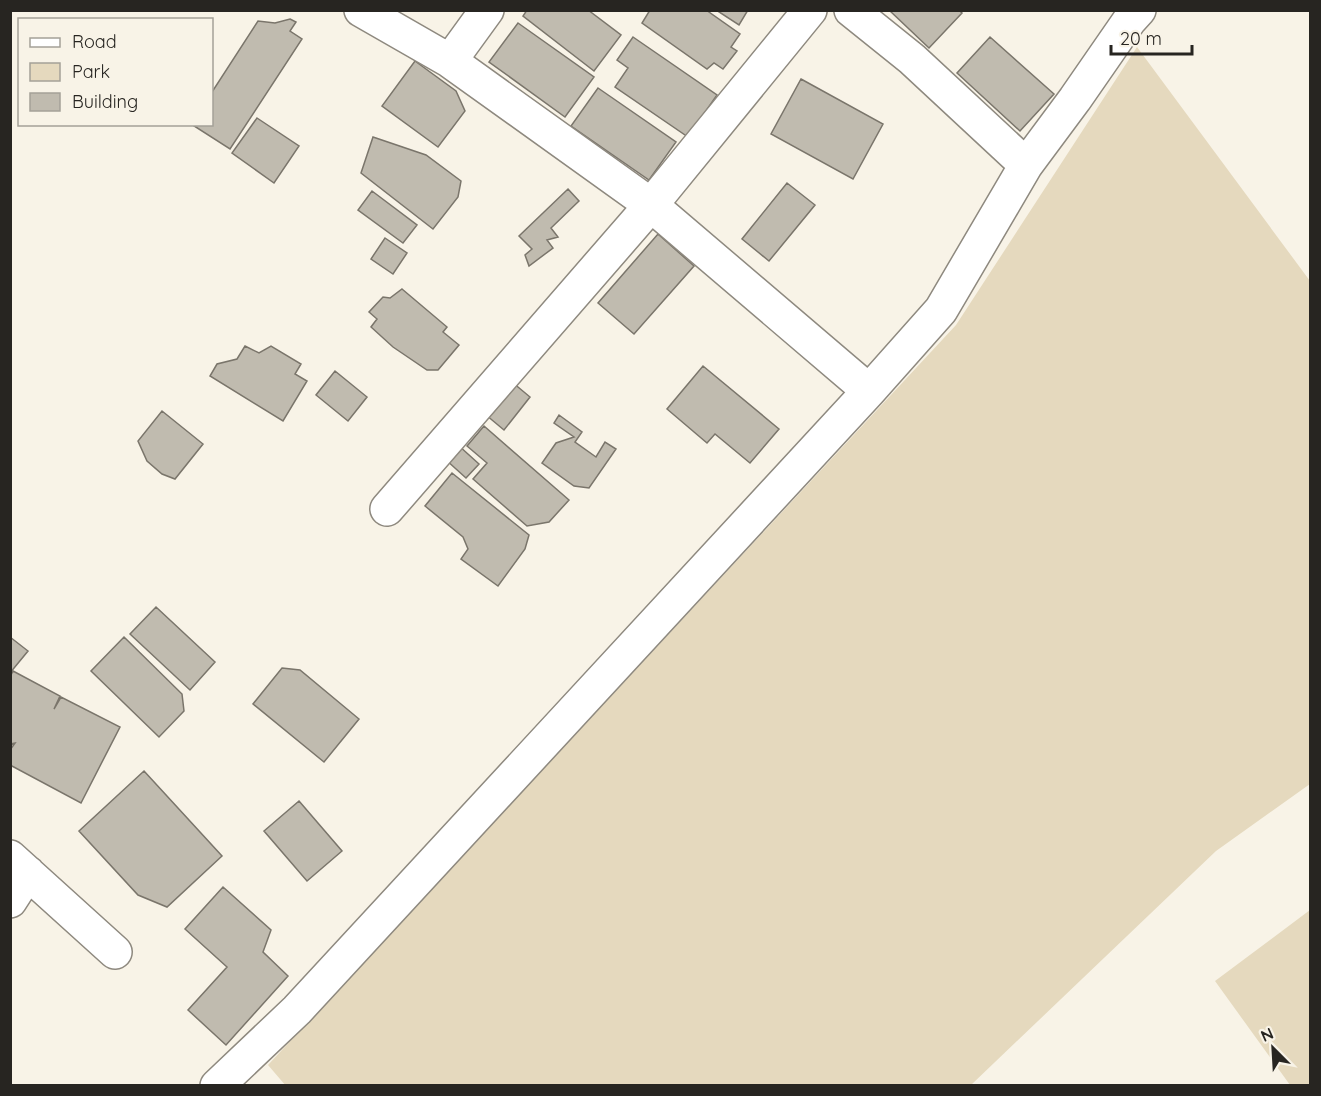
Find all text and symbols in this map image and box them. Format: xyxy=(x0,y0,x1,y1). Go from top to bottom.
legend xyxy=(18,18,213,126)
scale bar xyxy=(1111,18,1192,56)
text: 20 m xyxy=(1120,27,1162,50)
text: Road xyxy=(72,30,117,53)
text: Park xyxy=(72,60,110,83)
text: Building xyxy=(72,90,138,113)
north arrow xyxy=(1243,1018,1303,1078)
text: N xyxy=(1257,1023,1276,1046)

